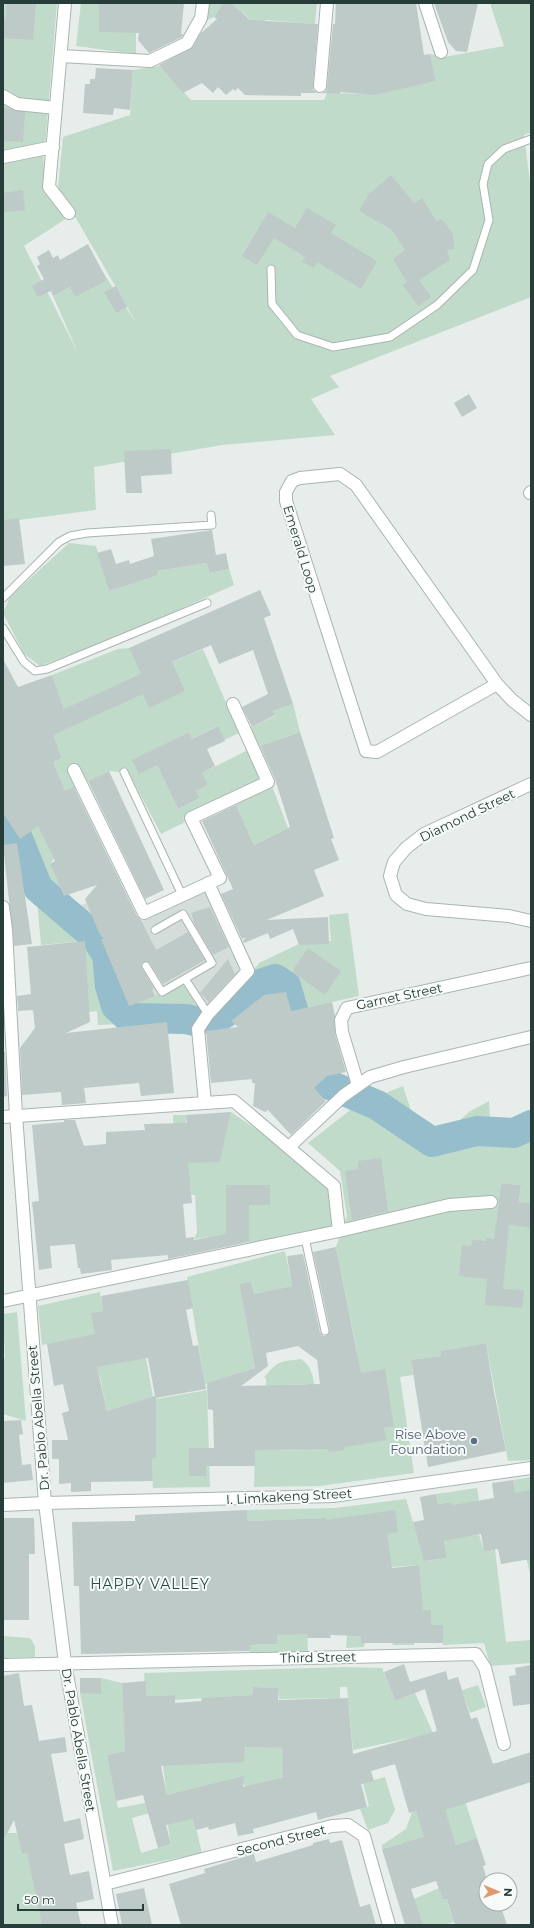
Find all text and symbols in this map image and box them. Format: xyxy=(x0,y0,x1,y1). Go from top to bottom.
street label: Emerald Loop xyxy=(280,503,322,595)
street label: Diamond Street xyxy=(417,785,517,845)
street label: Garnet Street xyxy=(355,979,443,1013)
street label: Dr. Pablo Abella Street xyxy=(24,1345,52,1491)
place label: Rise Above Foundation xyxy=(390,1426,466,1457)
marker: Rise Above Foundation xyxy=(469,1436,479,1446)
street label: I. Limkakeng Street xyxy=(226,1485,352,1507)
district label: HAPPY VALLEY xyxy=(90,1575,210,1593)
street label: Third Street xyxy=(280,1648,356,1666)
street label: Dr. Pablo Abella Street xyxy=(58,1667,100,1813)
street label: Second Street xyxy=(235,1821,327,1859)
north arrow xyxy=(478,1872,518,1912)
scale bar xyxy=(18,1886,143,1912)
text: N xyxy=(501,1888,515,1897)
text: 50 m xyxy=(24,1892,55,1907)

